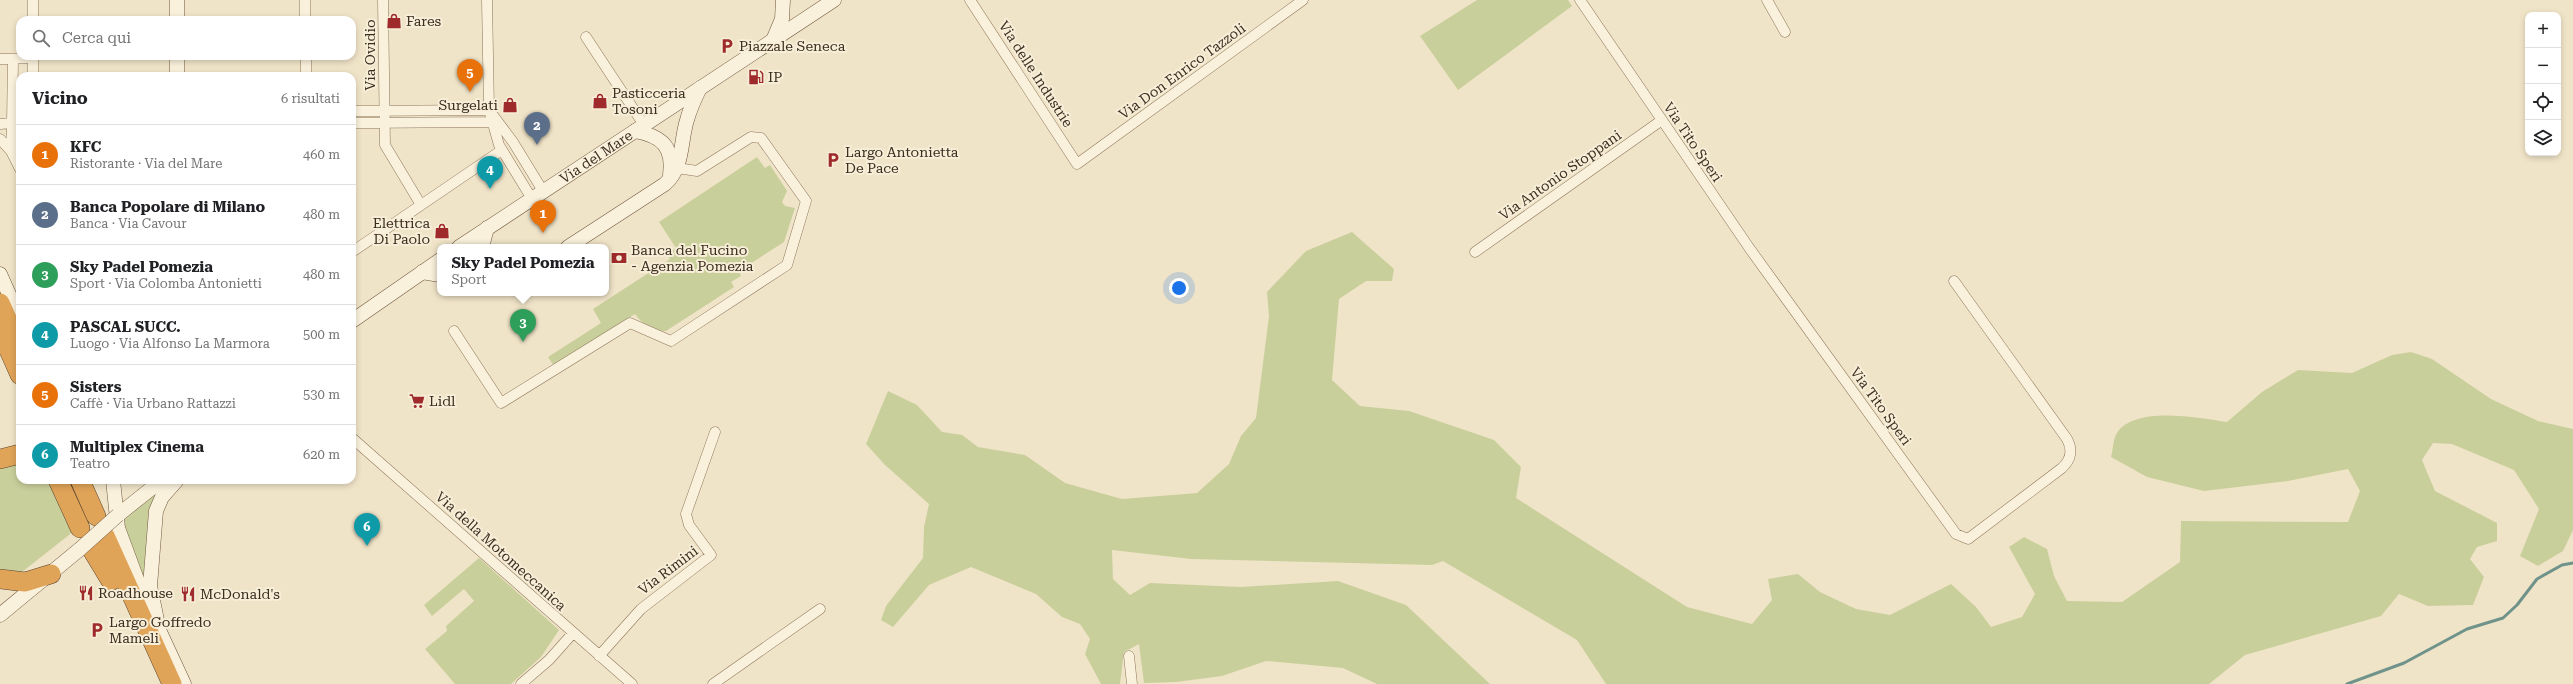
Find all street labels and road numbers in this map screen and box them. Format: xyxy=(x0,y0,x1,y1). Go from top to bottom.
street label: Via delle Industrie xyxy=(996,18,1077,130)
street label: Via Ovidio xyxy=(362,19,378,91)
street label: Via Don Enrico Tazzoli xyxy=(1116,19,1249,122)
street label: Via Tito Speri xyxy=(1661,99,1726,185)
street label: Via del Mare xyxy=(557,127,636,187)
street label: Via Antonio Stoppani xyxy=(1496,127,1624,223)
street label: Via Tito Speri xyxy=(1847,364,1915,448)
street label: Via della Motomeccanica xyxy=(433,488,570,614)
street label: Via Rimini xyxy=(635,542,701,598)

